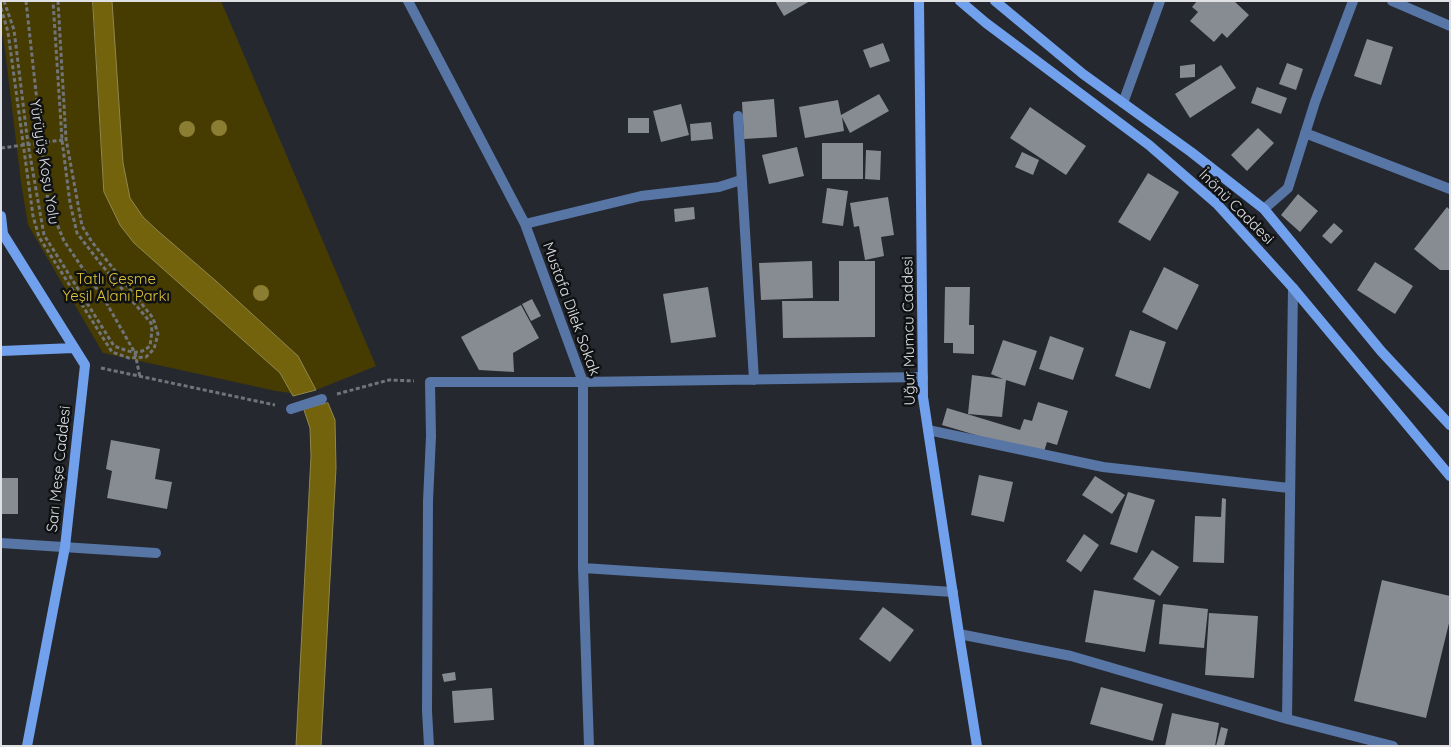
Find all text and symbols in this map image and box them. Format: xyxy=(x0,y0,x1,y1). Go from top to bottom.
street label: Yürüyüş Koşu Yolu xyxy=(25,98,63,226)
street label: İnönü Caddesi xyxy=(1195,166,1277,248)
street label: Mustafa Dilek Sokak xyxy=(538,240,604,378)
street label: Uğur Mumcu Caddesi xyxy=(899,256,919,406)
park label: Tatlı Çeşme Yeşil Alanı Parkı xyxy=(62,270,170,305)
street label: Sarı Meşe Caddesi xyxy=(43,405,75,533)

